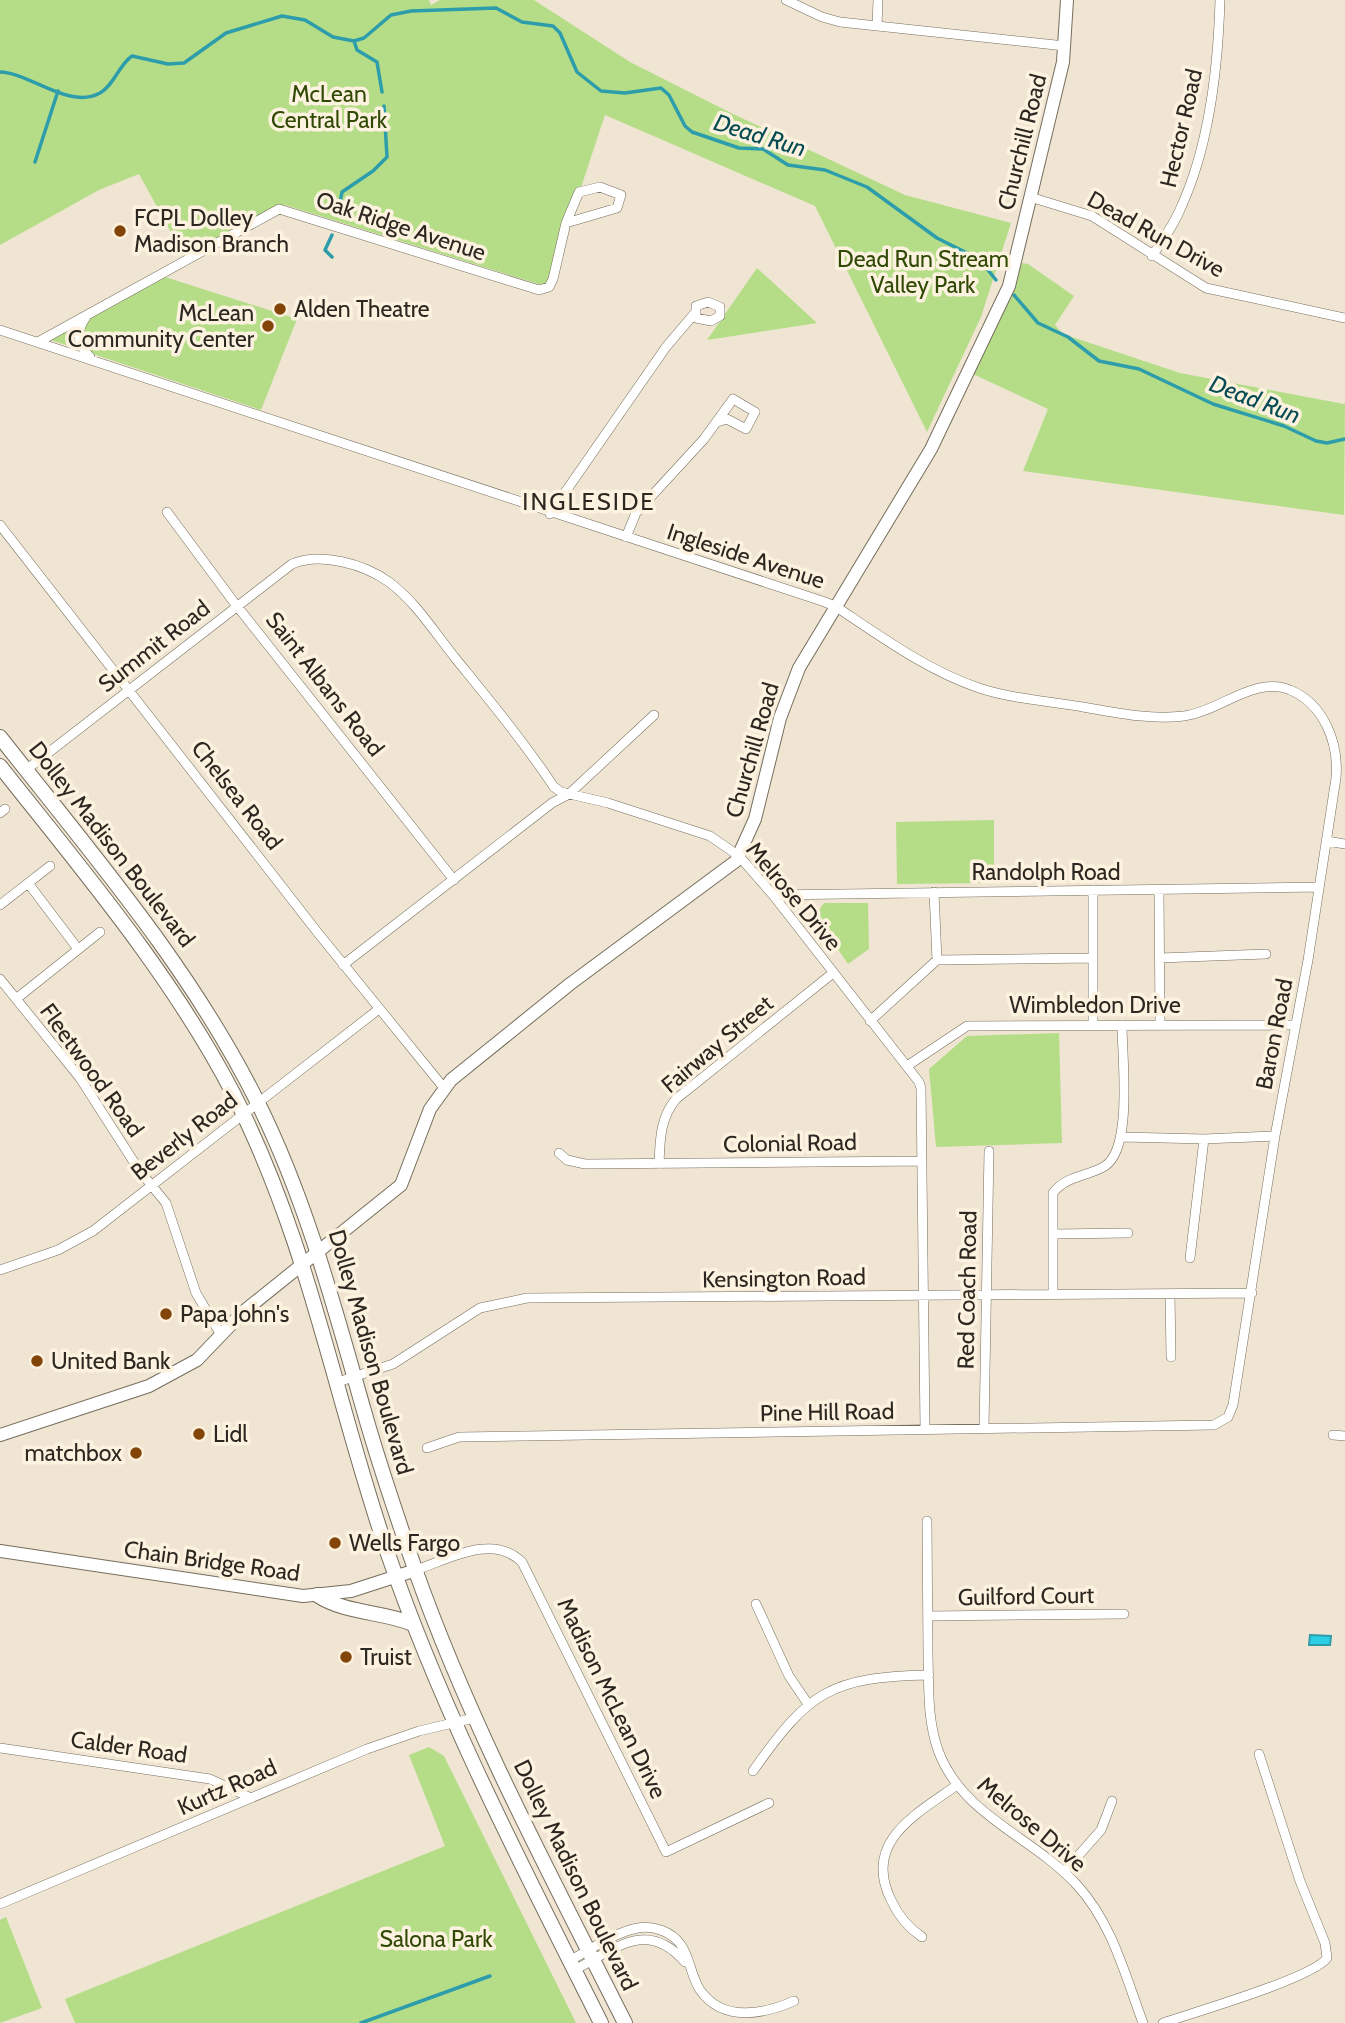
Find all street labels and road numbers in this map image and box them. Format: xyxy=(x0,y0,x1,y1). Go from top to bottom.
street label: Hector Road xyxy=(1154,66,1208,190)
street label: Churchill Road xyxy=(992,71,1052,213)
street label: Oak Ridge Avenue xyxy=(313,185,490,267)
street label: Dead Run Drive xyxy=(1082,185,1230,283)
street label: Ingleside Avenue xyxy=(664,517,829,595)
street label: Summit Road xyxy=(93,594,215,698)
street label: Saint Albans Road xyxy=(260,606,390,762)
street label: Churchill Road xyxy=(719,679,785,821)
street label: Chelsea Road xyxy=(186,735,288,855)
street label: Dolley Madison Boulevard xyxy=(23,736,201,952)
street label: Melrose Drive xyxy=(740,836,848,956)
street label: Randolph Road xyxy=(972,858,1120,886)
street label: Baron Road xyxy=(1250,976,1298,1092)
street label: Fairway Street xyxy=(656,989,779,1099)
street label: Wimbledon Drive xyxy=(1009,991,1181,1019)
street label: Fleetwood Road xyxy=(34,998,150,1142)
street label: Beverly Road xyxy=(125,1086,243,1186)
street label: Colonial Road xyxy=(723,1128,857,1158)
street label: Red Coach Road xyxy=(952,1210,982,1370)
street label: Dolley Madison Boulevard xyxy=(323,1226,419,1478)
street label: Kensington Road xyxy=(702,1263,866,1293)
street label: Pine Hill Road xyxy=(760,1397,894,1427)
street label: Chain Bridge Road xyxy=(122,1535,302,1587)
street label: Guilford Court xyxy=(958,1581,1095,1611)
street label: Madison McLean Drive xyxy=(551,1593,673,1803)
street label: Calder Road xyxy=(69,1725,189,1769)
street label: Kurtz Road xyxy=(173,1753,281,1821)
street label: Dolley Madison Boulevard xyxy=(508,1755,644,1995)
street label: Melrose Drive xyxy=(972,1770,1092,1878)

